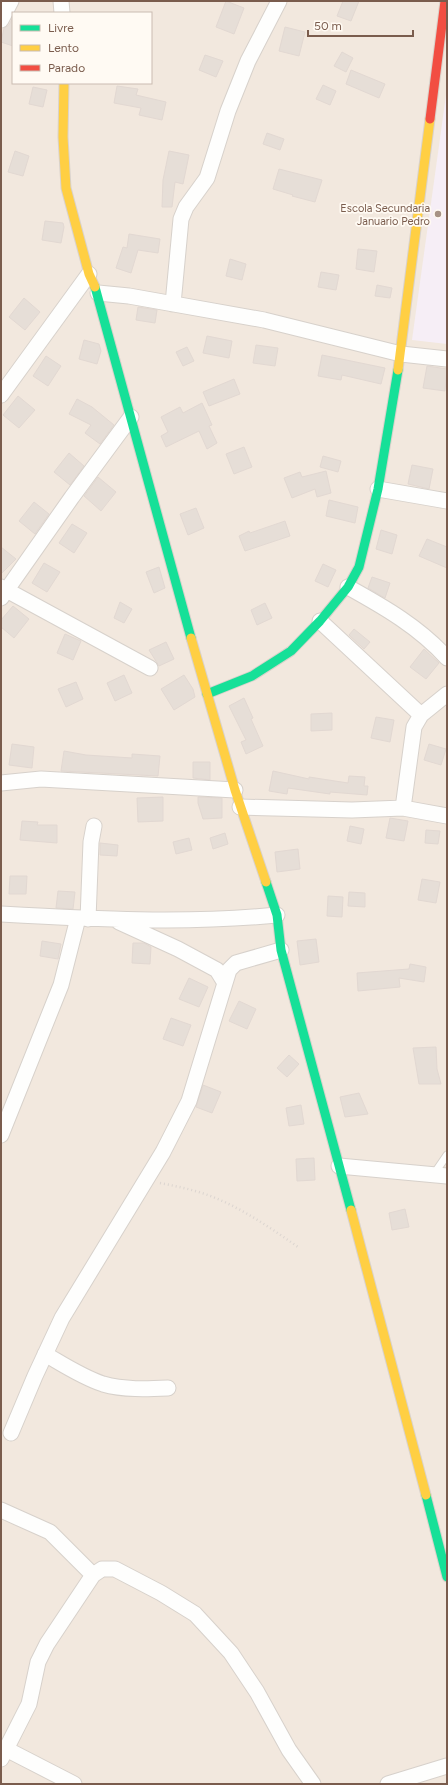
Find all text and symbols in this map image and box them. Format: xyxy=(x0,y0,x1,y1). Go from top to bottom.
legend xyxy=(12,12,152,84)
scale bar xyxy=(308,12,413,38)
text: 50 m xyxy=(314,19,342,33)
text: Livre xyxy=(48,21,74,35)
text: Lento xyxy=(48,41,79,55)
text: Parado xyxy=(48,61,85,75)
place label: Escola Secundaria Januario Pedro xyxy=(340,202,430,228)
marker: Escola Secundaria Januario Pedro xyxy=(433,209,443,219)

